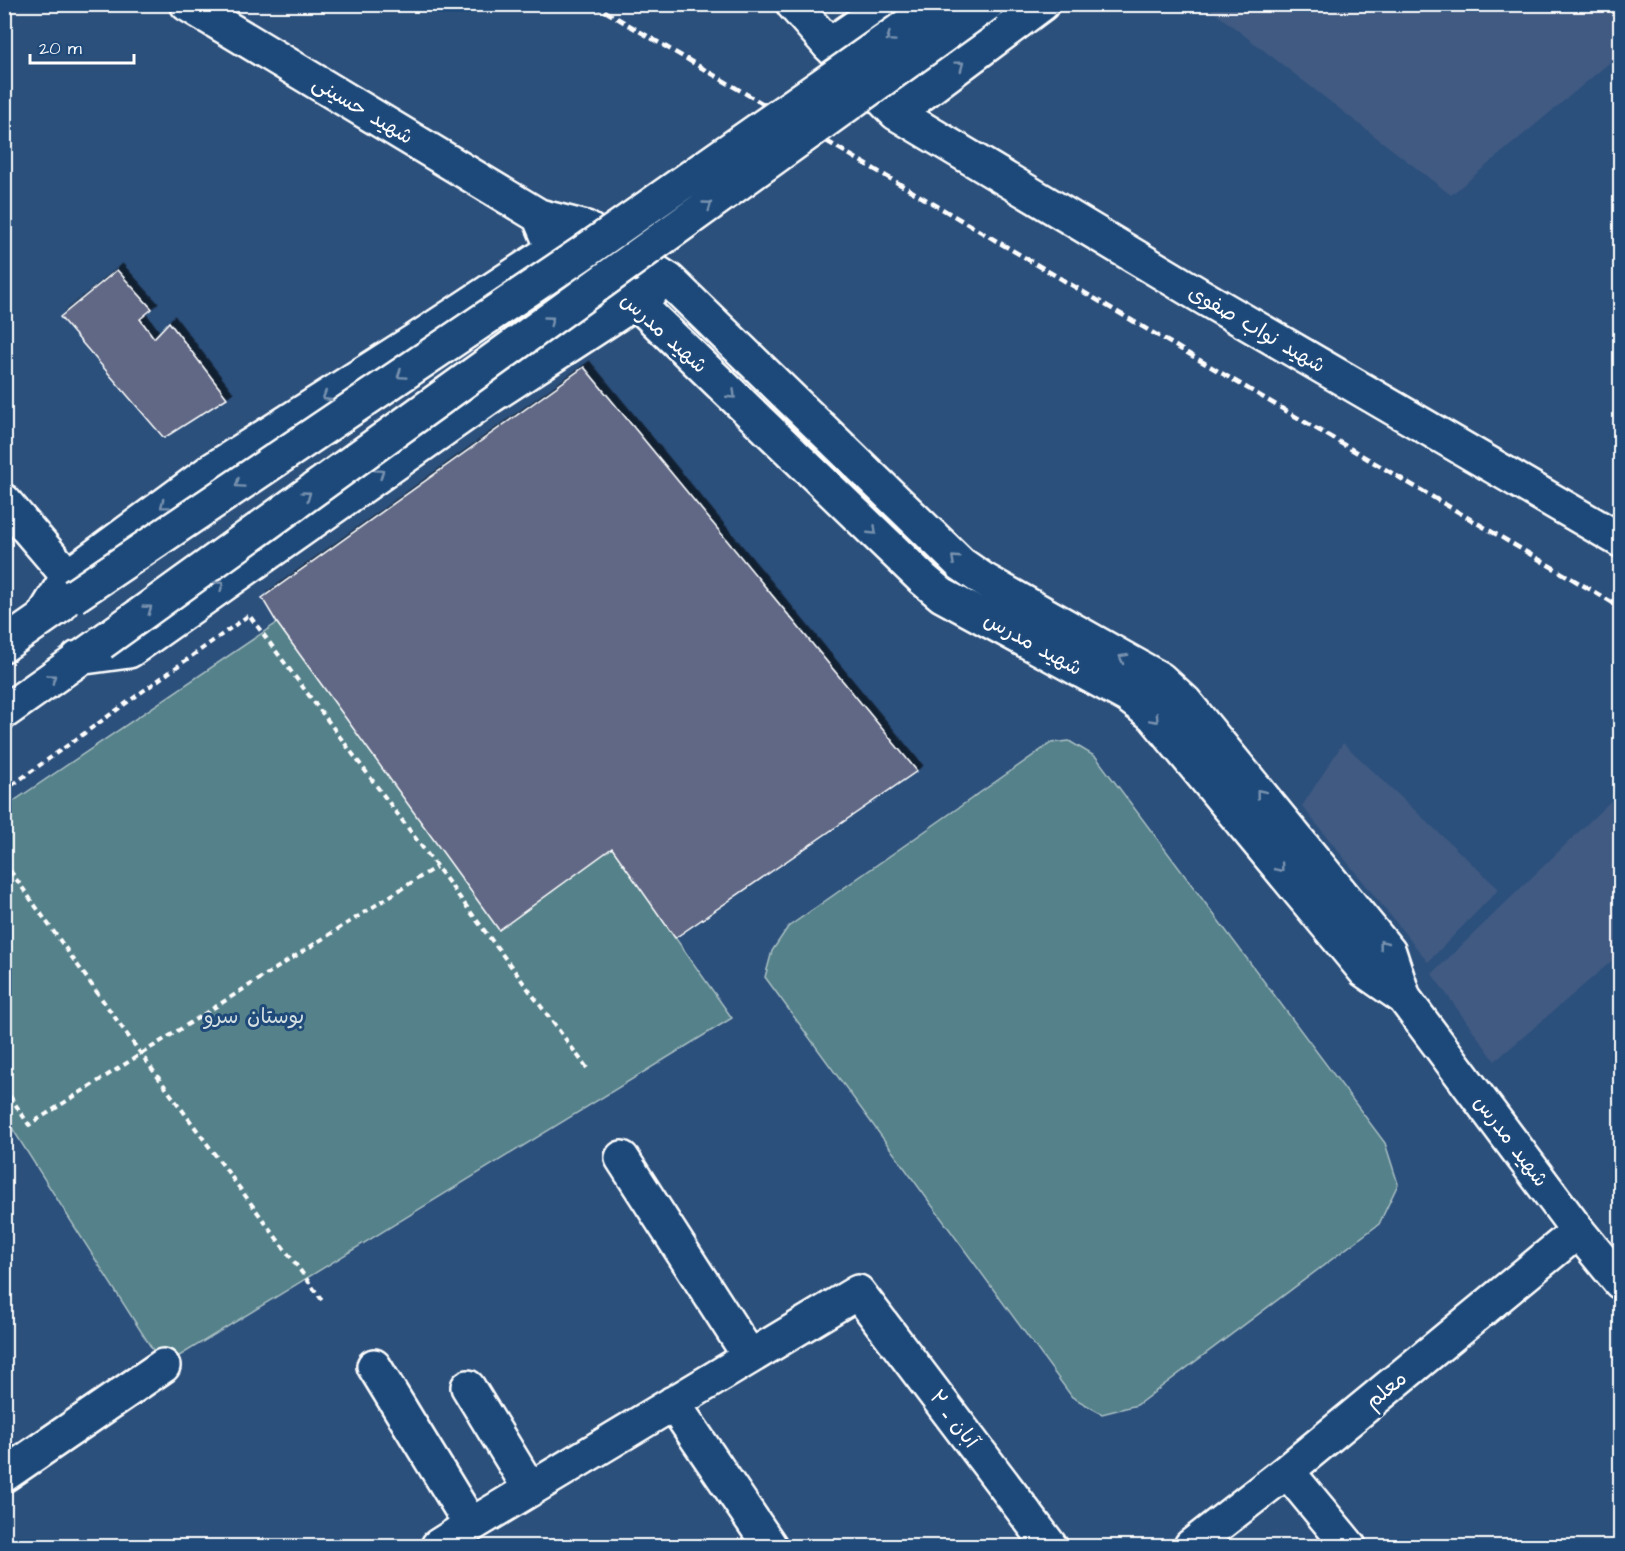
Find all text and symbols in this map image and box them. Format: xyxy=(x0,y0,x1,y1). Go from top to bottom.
scale bar xyxy=(30,27,134,65)
one-way arrow xyxy=(886,31,897,42)
text: 20 m xyxy=(39,36,82,61)
one-way arrow xyxy=(954,61,965,72)
street label: شهید حسینی xyxy=(307,69,419,151)
one-way arrow xyxy=(701,201,712,212)
street label: شهید نواب صفوی xyxy=(1183,278,1331,380)
street label: شهید مدرس xyxy=(614,286,714,380)
one-way arrow xyxy=(543,316,554,327)
one-way arrow xyxy=(397,368,408,379)
one-way arrow xyxy=(726,388,736,399)
one-way arrow xyxy=(322,390,332,402)
one-way arrow xyxy=(373,469,384,480)
one-way arrow xyxy=(235,477,246,488)
one-way arrow xyxy=(300,491,311,502)
one-way arrow xyxy=(159,498,170,509)
one-way arrow xyxy=(865,523,876,534)
one-way arrow xyxy=(952,555,963,566)
one-way arrow xyxy=(214,581,225,592)
one-way arrow xyxy=(142,605,153,616)
street label: شهید مدرس xyxy=(979,605,1087,683)
one-way arrow xyxy=(1118,654,1129,665)
one-way arrow xyxy=(45,674,56,685)
one-way arrow xyxy=(1148,712,1159,723)
one-way arrow xyxy=(1257,789,1268,800)
one-way arrow xyxy=(1273,862,1284,873)
one-way arrow xyxy=(1380,940,1391,951)
park label: بوستان سرو xyxy=(203,1002,304,1031)
street label: شهید مدرس xyxy=(1467,1089,1555,1193)
street label: معلم xyxy=(1359,1364,1414,1417)
street label: آبان ـ ۲ xyxy=(923,1384,986,1455)

